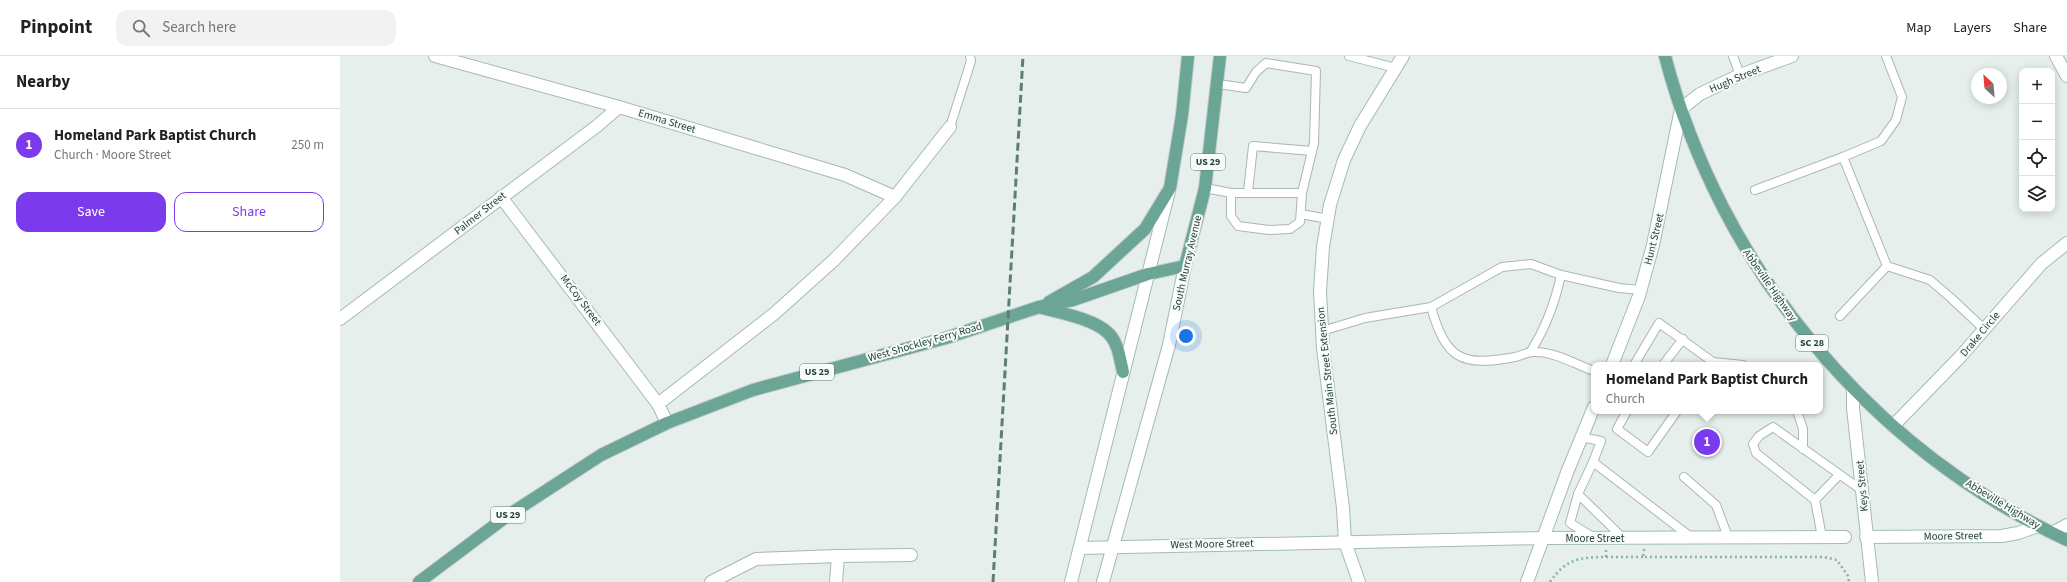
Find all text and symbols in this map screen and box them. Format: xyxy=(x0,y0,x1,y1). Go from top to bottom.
search box xyxy=(116,10,396,46)
text: Pinpoint xyxy=(20,14,92,41)
icon: search xyxy=(130,17,152,39)
text: Search here xyxy=(162,17,236,38)
text: Map xyxy=(1906,18,1931,38)
text: Layers xyxy=(1953,18,1991,38)
text: Share xyxy=(2013,18,2047,38)
street label: Hugh Street xyxy=(1707,61,1763,97)
north arrow xyxy=(1971,68,2007,104)
map controls xyxy=(2019,68,2055,212)
button: + xyxy=(2019,68,2055,104)
text: Nearby xyxy=(16,70,70,94)
button: − xyxy=(2019,104,2055,140)
street label: Emma Street xyxy=(636,105,698,137)
text: Homeland Park Baptist Church xyxy=(54,125,256,146)
text: 1 xyxy=(26,136,32,154)
text: 250 m xyxy=(291,136,324,154)
button: locate xyxy=(2019,140,2055,176)
text: Church · Moore Street xyxy=(54,146,171,164)
road number: US 29 xyxy=(1191,154,1225,170)
button: layers xyxy=(2019,176,2055,212)
street label: Palmer Street xyxy=(451,188,509,238)
button: Save xyxy=(16,192,166,232)
button: Share xyxy=(174,192,324,232)
street label: Hunt Street xyxy=(1640,211,1668,266)
street label: South Murray Avenue xyxy=(1169,213,1205,312)
street label: Abbeville Highway xyxy=(1740,246,1800,324)
street label: McCoy Street xyxy=(557,271,605,329)
street label: South Main Street Extension xyxy=(1313,306,1341,436)
street label: Drake Circle xyxy=(1957,308,2004,360)
street label: West Shockley Ferry Road xyxy=(866,319,984,365)
your location xyxy=(1176,326,1196,346)
road number: SC 28 xyxy=(1796,335,1828,351)
popup xyxy=(1591,362,1823,414)
road number: US 29 xyxy=(800,364,834,380)
text: Homeland Park Baptist Church xyxy=(1606,369,1808,390)
text: Church xyxy=(1606,390,1645,408)
pin: 1 xyxy=(1694,427,1720,457)
street label: Keys Street xyxy=(1852,460,1872,512)
street label: Abbeville Highway xyxy=(1963,476,2043,532)
road number: US 29 xyxy=(491,507,525,523)
street label: Moore Street xyxy=(1923,528,1983,544)
street label: Moore Street xyxy=(1566,531,1625,546)
street label: West Moore Street xyxy=(1170,536,1254,552)

